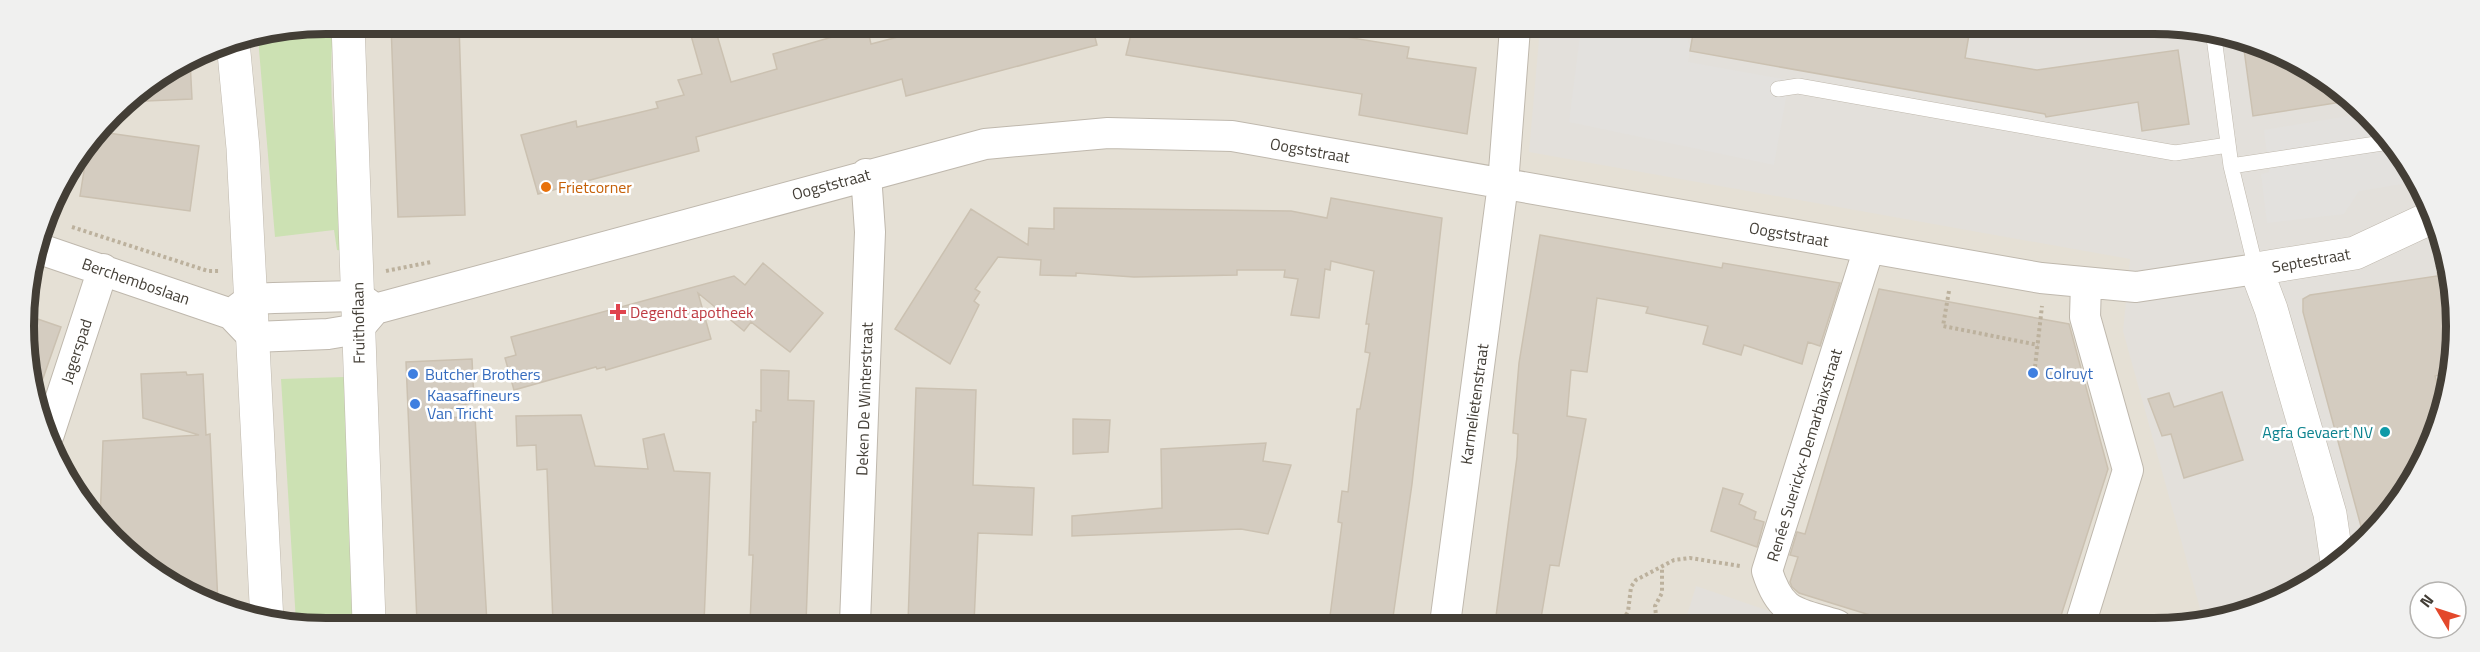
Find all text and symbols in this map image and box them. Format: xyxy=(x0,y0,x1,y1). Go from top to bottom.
street label: Oogststraat xyxy=(1268,131,1352,169)
street label: Oogststraat xyxy=(789,162,873,206)
place label: Frietcorner xyxy=(558,175,632,199)
marker: Frietcorner xyxy=(539,180,553,194)
street label: Oogststraat xyxy=(1747,215,1831,253)
street label: Septestraat xyxy=(2270,241,2352,279)
street label: Berchemboslaan xyxy=(79,251,193,311)
street label: Fruithoflaan xyxy=(345,282,371,364)
place label: Degendt apotheek xyxy=(630,300,754,324)
marker: Degendt apotheek xyxy=(611,305,625,319)
street label: Jagerspad xyxy=(54,316,98,386)
street label: Deken De Winterstraat xyxy=(849,321,879,476)
street label: Karmelietenstraat xyxy=(1454,342,1494,466)
street label: Renée Suerickx-Demarbaixstraat xyxy=(1760,345,1848,564)
place label: Colruyt xyxy=(2045,361,2093,385)
place label: Butcher Brothers xyxy=(425,362,541,386)
marker: Colruyt xyxy=(2026,366,2040,380)
marker: Butcher Brothers xyxy=(406,367,420,381)
place label: Kaasaffineurs Van Tricht xyxy=(427,383,520,425)
marker: Kaasaffineurs Van Tricht xyxy=(408,397,422,411)
place label: Agfa Gevaert NV xyxy=(2262,420,2373,444)
marker: Agfa Gevaert NV xyxy=(2378,425,2392,439)
north arrow xyxy=(2408,580,2468,640)
text: N xyxy=(2414,589,2439,612)

